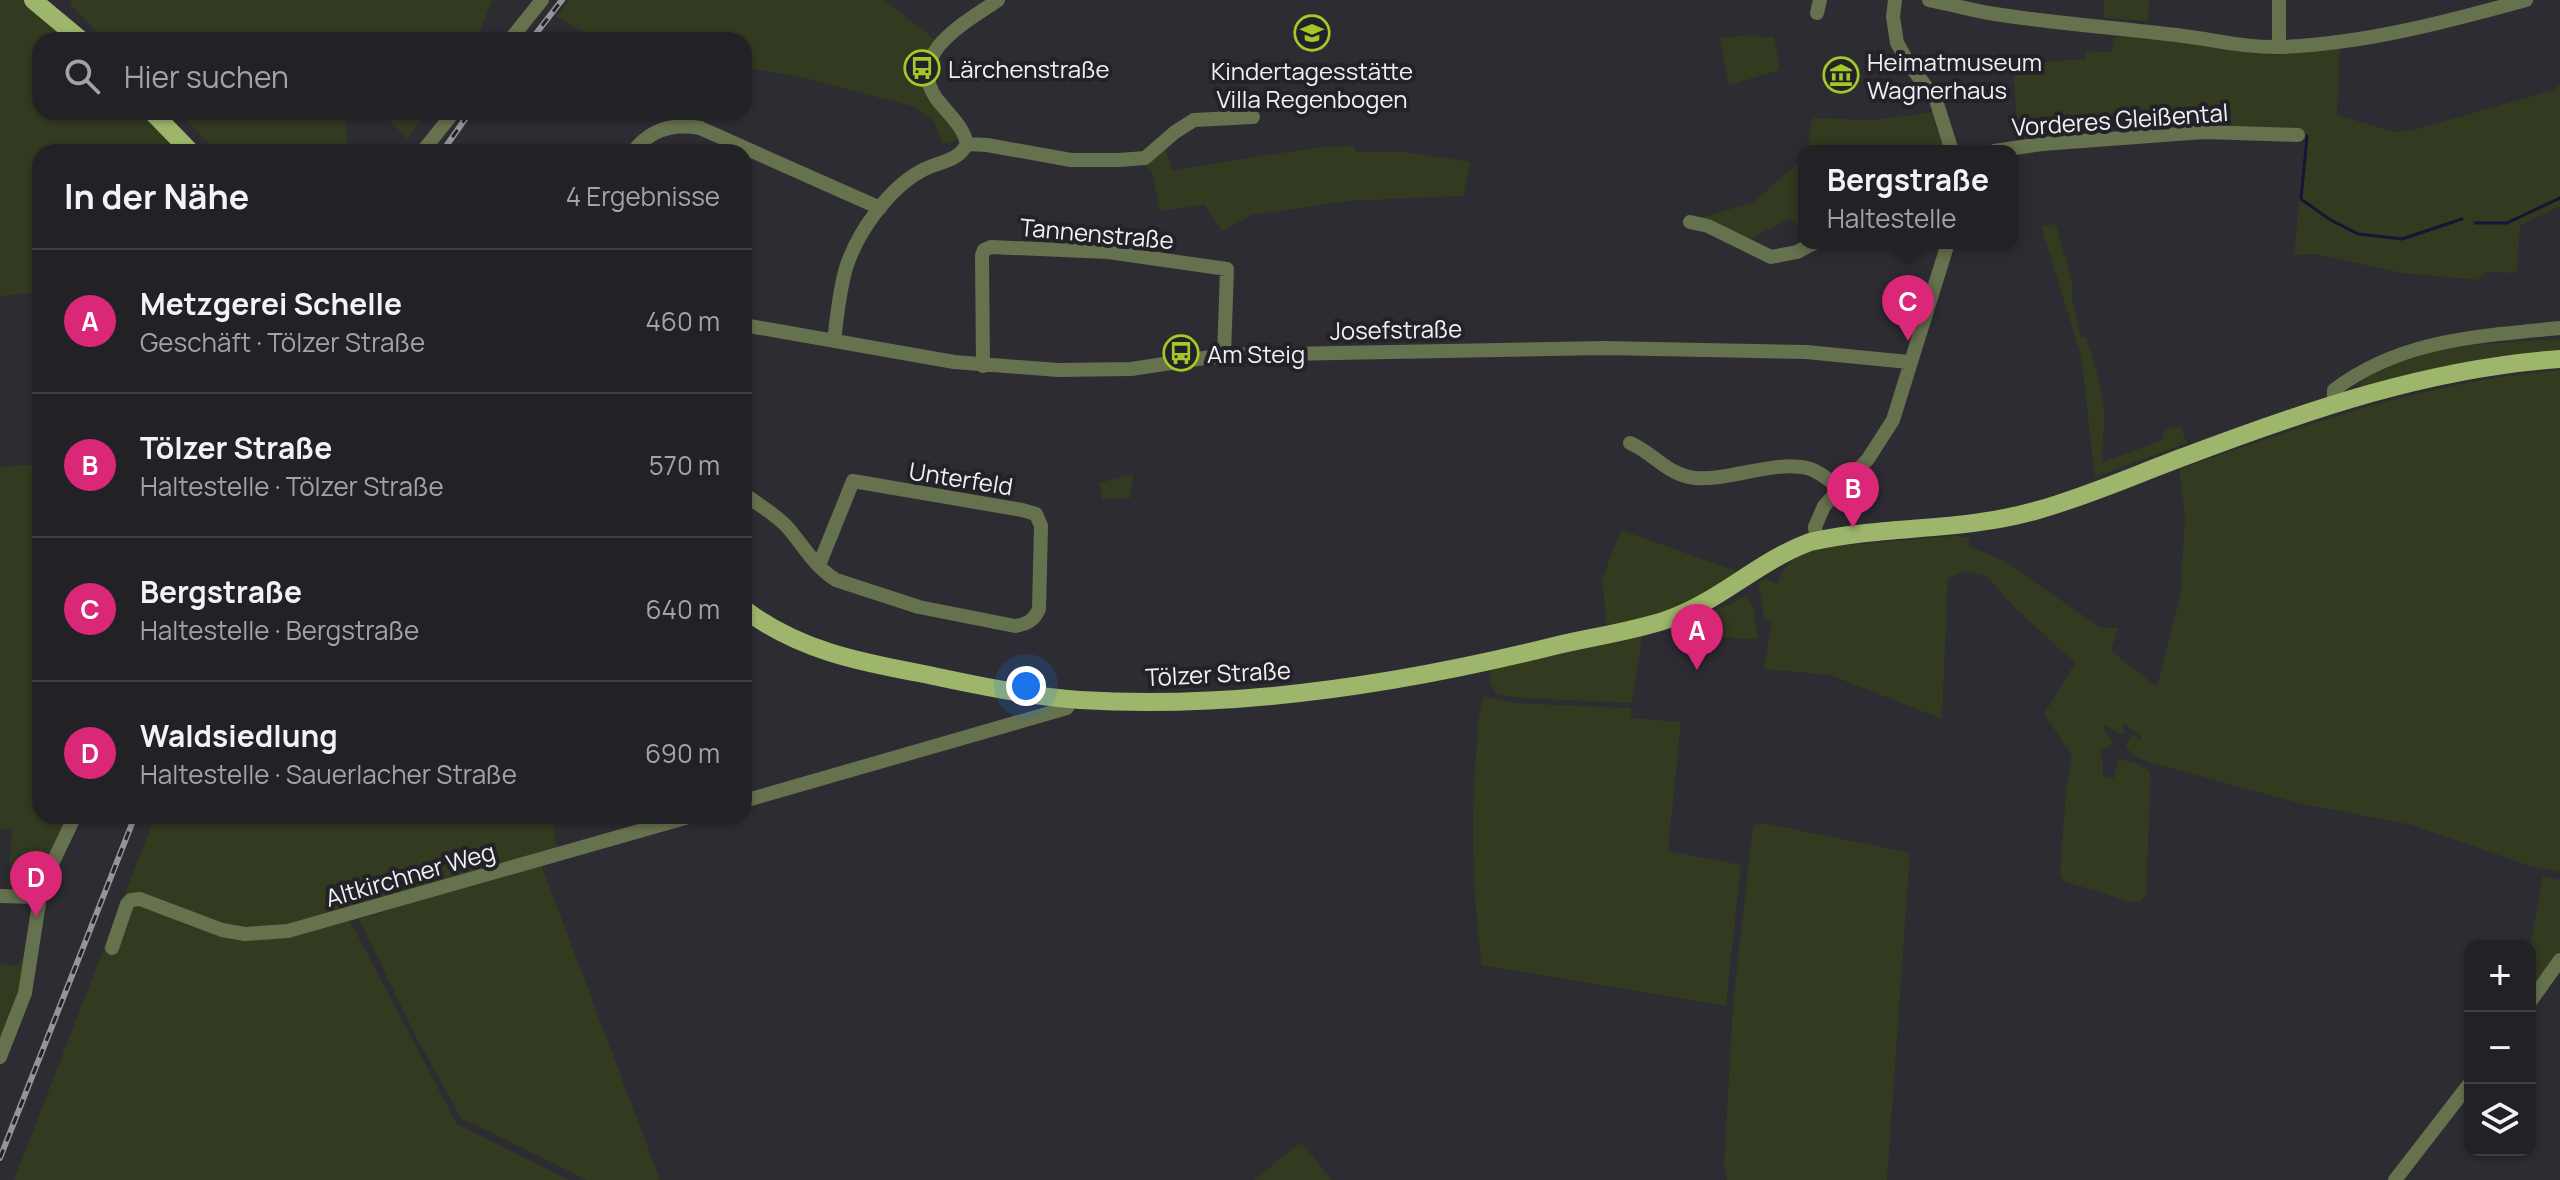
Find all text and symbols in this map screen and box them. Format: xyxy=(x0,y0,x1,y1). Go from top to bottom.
school or university icon: Kindertagesstätte Villa Regenbogen xyxy=(1293,14,1331,52)
search box xyxy=(32,32,752,120)
place label: Heimatmuseum Wagnerhaus xyxy=(1867,45,2042,106)
bus stop icon: Lärchenstraße xyxy=(903,49,941,87)
place label: Lärchenstraße xyxy=(948,52,1110,85)
icon: search xyxy=(60,54,104,98)
place label: Kindertagesstätte Villa Regenbogen xyxy=(1211,54,1413,115)
text: Hier suchen xyxy=(124,56,289,97)
museum icon: Heimatmuseum Wagnerhaus xyxy=(1822,56,1860,94)
street label: Vorderes Gleißental xyxy=(2011,95,2229,143)
popup xyxy=(1798,145,2018,249)
text: Bergstraße xyxy=(1827,159,1989,200)
text: In der Nähe xyxy=(64,173,249,219)
text: 4 Ergebnisse xyxy=(566,178,720,214)
text: Haltestelle xyxy=(1827,200,1956,236)
street label: Tannenstraße xyxy=(1019,210,1175,256)
pin: C xyxy=(1882,275,1934,341)
text: Metzgerei Schelle xyxy=(140,283,402,324)
text: A xyxy=(81,303,99,339)
text: 460 m xyxy=(645,303,720,339)
street label: Josefstraße xyxy=(1329,311,1463,347)
text: Geschäft · Tölzer Straße xyxy=(140,324,425,360)
bus stop icon: Am Steig xyxy=(1162,334,1200,372)
place label: Am Steig xyxy=(1207,337,1305,370)
text: Tölzer Straße xyxy=(140,427,332,468)
text: B xyxy=(82,447,98,483)
text: 570 m xyxy=(649,447,720,483)
street label: Unterfeld xyxy=(907,454,1015,502)
pin: B xyxy=(1827,462,1879,528)
text: Haltestelle · Tölzer Straße xyxy=(140,468,444,504)
text: Bergstraße xyxy=(140,571,302,612)
text: C xyxy=(80,591,100,627)
text: 640 m xyxy=(645,591,720,627)
pin: A xyxy=(1671,604,1723,670)
text: Haltestelle · Bergstraße xyxy=(140,612,419,648)
street label: Tölzer Straße xyxy=(1144,653,1292,693)
your location xyxy=(1006,666,1046,706)
text: Waldsiedlung xyxy=(140,715,338,756)
text: D xyxy=(81,735,99,771)
text: 690 m xyxy=(645,735,720,771)
text: Haltestelle · Sauerlacher Straße xyxy=(140,756,517,792)
street label: Altkirchner Weg xyxy=(321,834,499,914)
pin: D xyxy=(10,851,62,917)
map controls xyxy=(2464,940,2536,1156)
button: + xyxy=(2464,940,2536,1012)
button: − xyxy=(2464,1012,2536,1084)
button: layers xyxy=(2464,1084,2536,1156)

